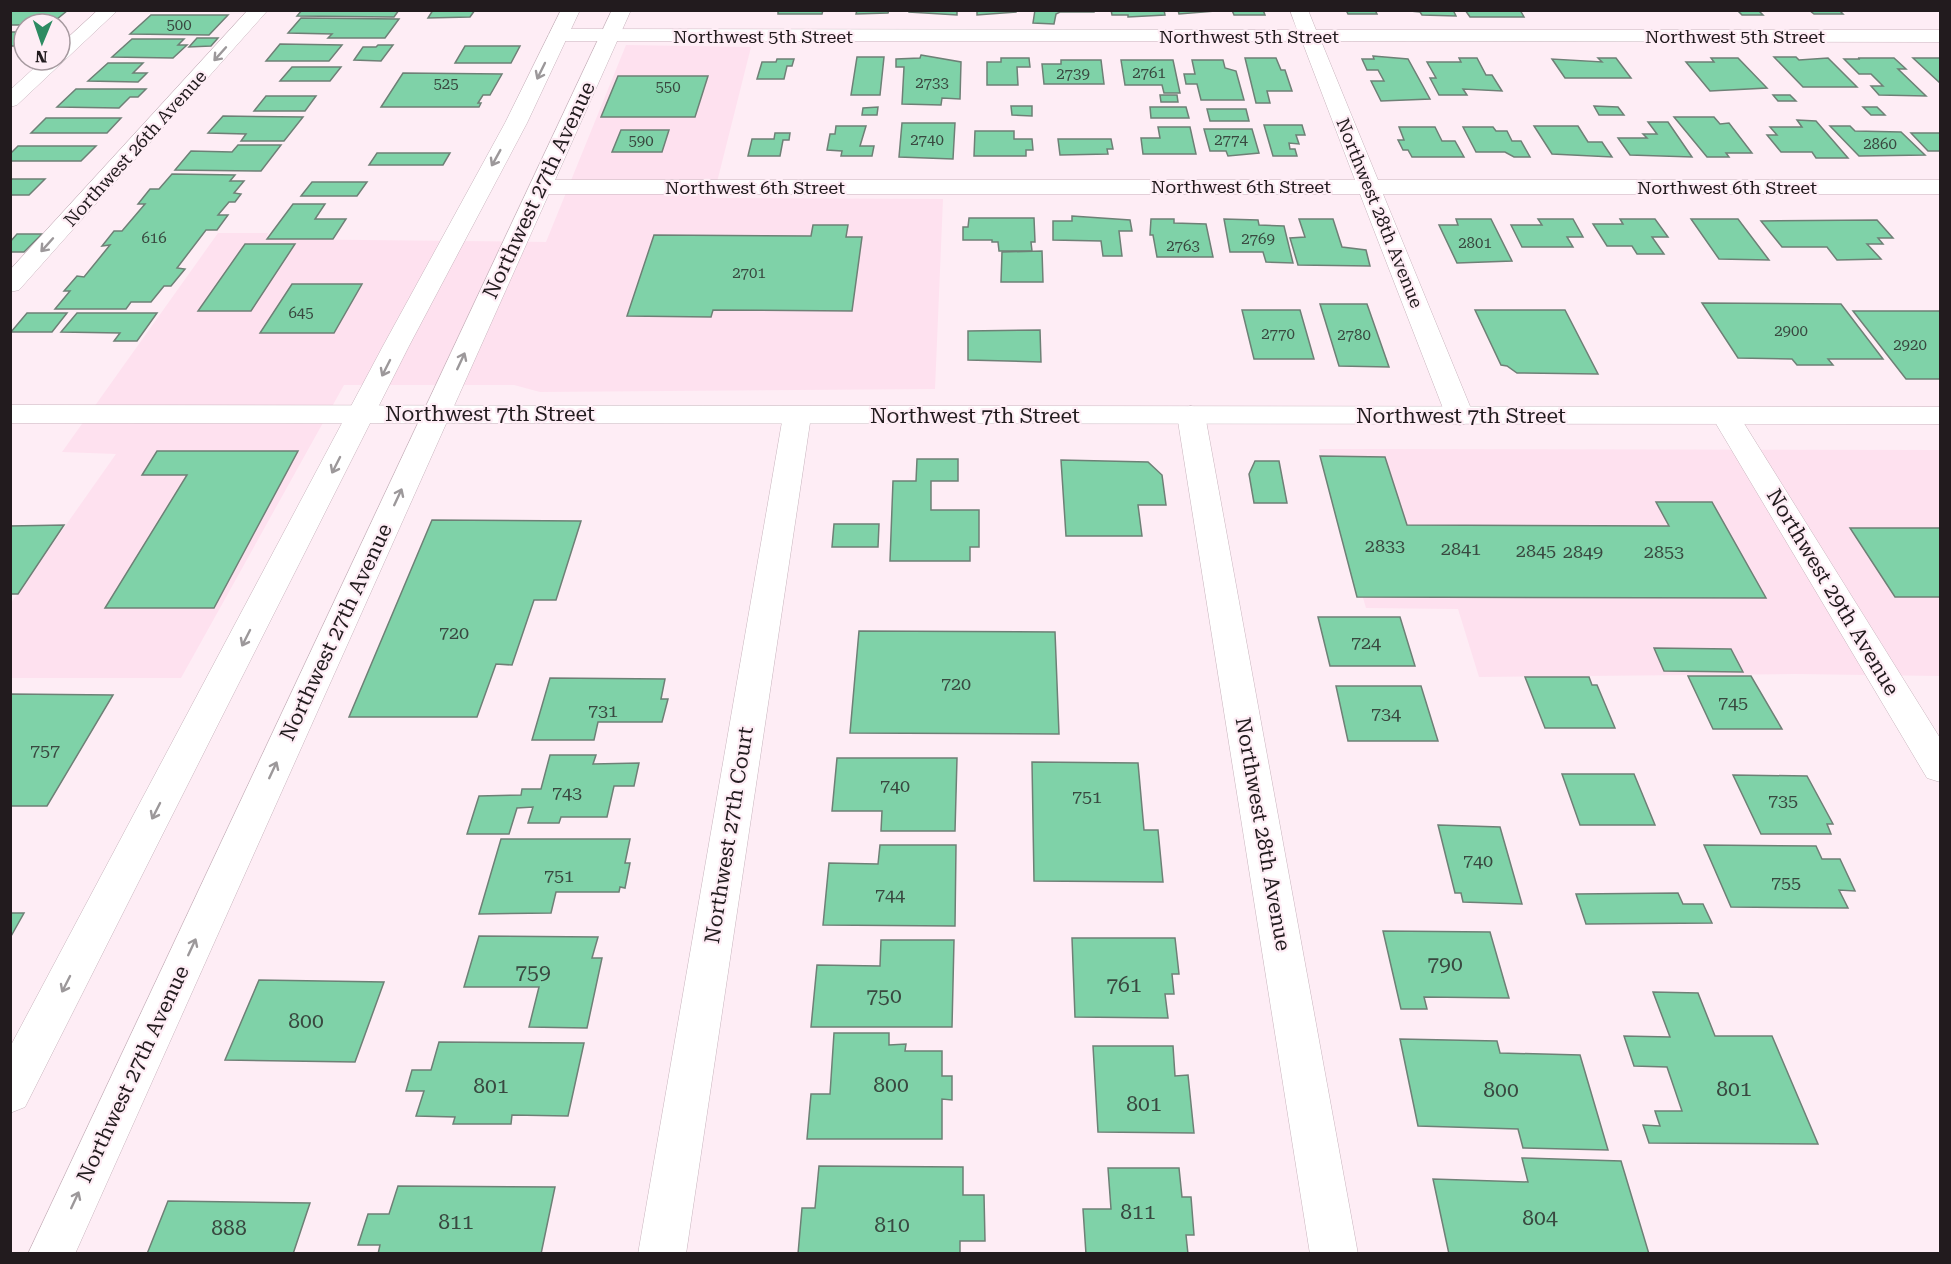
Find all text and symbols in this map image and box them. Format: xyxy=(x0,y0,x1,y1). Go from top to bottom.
north arrow xyxy=(12,12,72,72)
house number: 500 xyxy=(166,16,192,34)
street label: Northwest 5th Street xyxy=(673,26,853,47)
street label: Northwest 5th Street xyxy=(1159,26,1339,47)
street label: Northwest 5th Street xyxy=(1645,26,1825,47)
one-way arrow xyxy=(213,46,227,61)
text: N xyxy=(35,47,48,66)
one-way arrow xyxy=(535,61,547,79)
house number: 2761 xyxy=(1132,64,1166,82)
street label: Northwest 26th Avenue xyxy=(59,65,211,230)
house number: 2739 xyxy=(1056,65,1090,83)
house number: 2733 xyxy=(915,74,949,92)
house number: 525 xyxy=(433,75,459,93)
street label: Northwest 27th Avenue xyxy=(478,78,600,302)
house number: 550 xyxy=(655,78,681,96)
street label: Northwest 28th Avenue xyxy=(1332,115,1428,311)
house number: 2740 xyxy=(910,131,944,149)
house number: 2774 xyxy=(1214,131,1248,149)
house number: 590 xyxy=(628,132,654,150)
house number: 2860 xyxy=(1863,135,1897,153)
one-way arrow xyxy=(490,149,502,166)
street label: Northwest 6th Street xyxy=(1151,176,1331,197)
street label: Northwest 6th Street xyxy=(665,177,845,198)
street label: Northwest 6th Street xyxy=(1637,177,1817,198)
house number: 616 xyxy=(141,229,167,247)
house number: 2769 xyxy=(1241,230,1275,248)
house number: 2801 xyxy=(1458,234,1492,252)
one-way arrow xyxy=(40,237,54,252)
house number: 2763 xyxy=(1166,237,1200,255)
house number: 2701 xyxy=(732,264,766,282)
house number: 645 xyxy=(288,304,314,322)
house number: 2900 xyxy=(1774,322,1808,340)
house number: 2770 xyxy=(1261,325,1295,343)
house number: 2780 xyxy=(1337,326,1371,344)
house number: 2920 xyxy=(1893,336,1927,354)
one-way arrow xyxy=(456,352,467,370)
one-way arrow xyxy=(379,359,391,377)
street label: Northwest 7th Street xyxy=(385,402,595,426)
street label: Northwest 7th Street xyxy=(870,404,1080,428)
street label: Northwest 7th Street xyxy=(1356,404,1566,428)
one-way arrow xyxy=(329,456,341,474)
street label: Northwest 29th Avenue xyxy=(1762,484,1904,700)
one-way arrow xyxy=(394,488,405,506)
street label: Northwest 27th Avenue xyxy=(275,520,397,744)
house number: 2833 xyxy=(1365,535,1405,556)
house number: 2841 xyxy=(1441,538,1481,559)
house number: 2845 xyxy=(1516,540,1556,561)
house number: 2849 xyxy=(1563,541,1603,562)
house number: 2853 xyxy=(1644,541,1684,562)
house number: 720 xyxy=(439,622,469,643)
one-way arrow xyxy=(239,629,251,647)
house number: 724 xyxy=(1351,632,1381,653)
house number: 720 xyxy=(941,673,971,694)
house number: 745 xyxy=(1718,692,1748,713)
house number: 731 xyxy=(588,700,618,721)
house number: 734 xyxy=(1371,703,1401,724)
street label: Northwest 28th Avenue xyxy=(1231,715,1295,953)
street label: Northwest 27th Court xyxy=(700,725,758,945)
house number: 757 xyxy=(30,740,60,761)
one-way arrow xyxy=(267,761,279,779)
house number: 740 xyxy=(880,775,910,796)
house number: 743 xyxy=(552,782,582,803)
house number: 751 xyxy=(1072,786,1102,807)
house number: 735 xyxy=(1768,790,1798,811)
one-way arrow xyxy=(150,802,161,820)
house number: 740 xyxy=(1463,850,1493,871)
house number: 751 xyxy=(544,865,574,886)
house number: 755 xyxy=(1771,872,1801,893)
house number: 744 xyxy=(875,884,905,905)
one-way arrow xyxy=(186,938,198,956)
house number: 790 xyxy=(1427,952,1463,976)
house number: 759 xyxy=(515,960,551,984)
street label: Northwest 27th Avenue xyxy=(72,962,194,1186)
house number: 761 xyxy=(1106,973,1142,997)
one-way arrow xyxy=(60,975,71,993)
house number: 750 xyxy=(866,984,902,1008)
house number: 800 xyxy=(288,1009,324,1033)
house number: 800 xyxy=(873,1073,909,1097)
house number: 801 xyxy=(473,1074,509,1098)
house number: 801 xyxy=(1716,1077,1752,1101)
house number: 800 xyxy=(1483,1078,1519,1102)
house number: 801 xyxy=(1126,1092,1162,1116)
one-way arrow xyxy=(70,1192,82,1210)
house number: 811 xyxy=(1120,1200,1156,1224)
house number: 804 xyxy=(1522,1206,1558,1230)
house number: 811 xyxy=(438,1210,474,1234)
house number: 810 xyxy=(874,1213,910,1237)
house number: 888 xyxy=(211,1216,247,1240)

